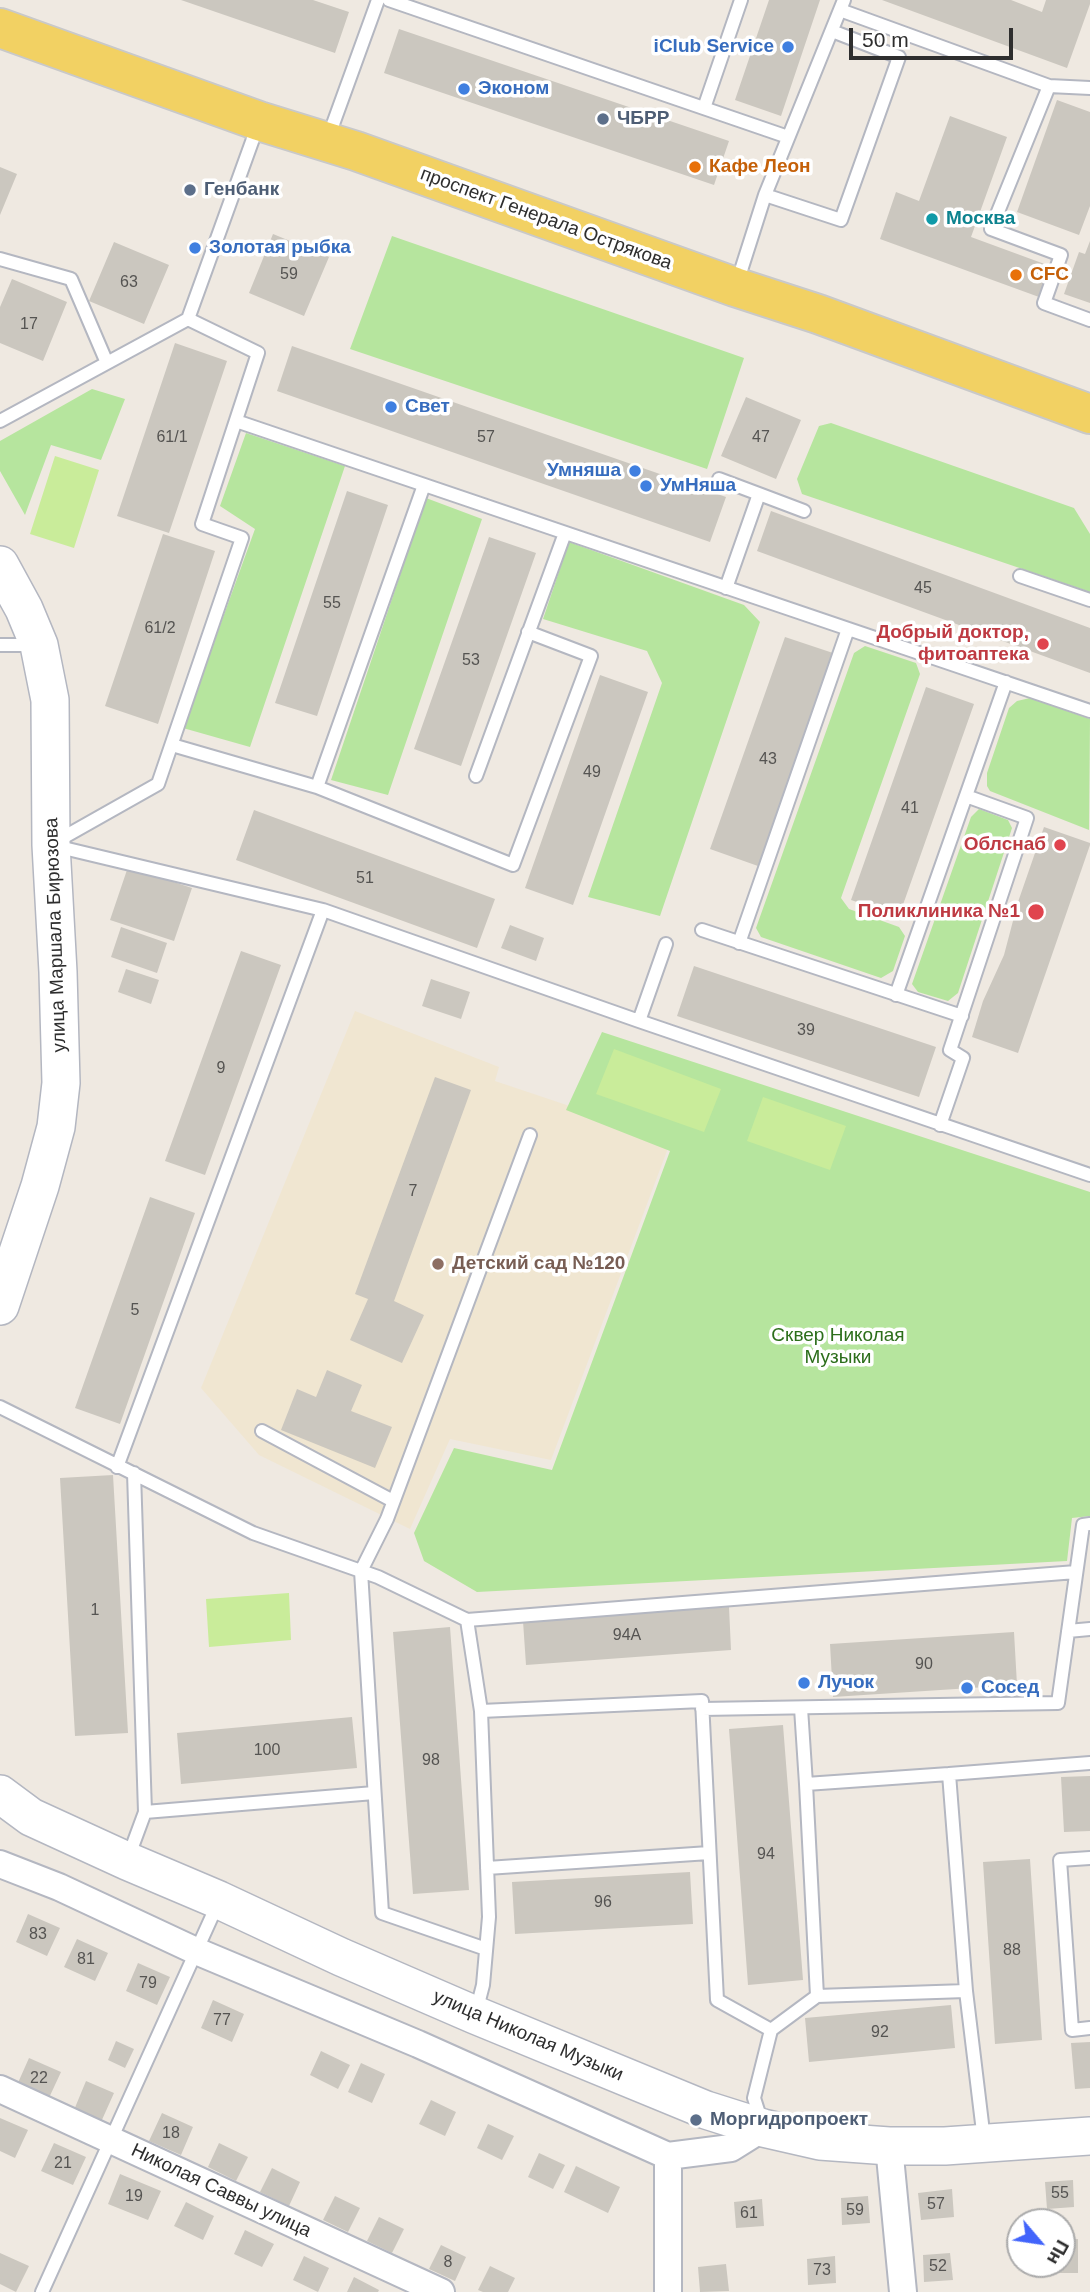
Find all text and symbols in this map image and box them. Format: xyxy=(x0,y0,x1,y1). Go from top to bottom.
scale bar xyxy=(852,14,1016,58)
text: 50 m xyxy=(862,28,909,51)
place label: iClub Service xyxy=(654,36,774,58)
marker: iClub Service xyxy=(780,39,796,55)
place label: Эконом xyxy=(478,78,549,100)
marker: Эконом xyxy=(456,81,472,97)
place label: ЧБРР xyxy=(617,108,669,130)
marker: ЧБРР xyxy=(595,111,611,127)
place label: Кафе Леон xyxy=(709,156,811,178)
marker: Кафе Леон xyxy=(687,159,703,175)
street label: проспект Генерала Острякова xyxy=(417,163,675,275)
place label: Генбанк xyxy=(204,179,279,201)
marker: Генбанк xyxy=(182,182,198,198)
place label: Москва xyxy=(946,208,1015,230)
marker: Москва xyxy=(924,211,940,227)
place label: Золотая рыбка xyxy=(209,237,351,259)
marker: Золотая рыбка xyxy=(187,240,203,256)
place label: CFC xyxy=(1030,264,1069,286)
house number: 59 xyxy=(280,265,298,285)
marker: CFC xyxy=(1008,267,1024,283)
house number: 63 xyxy=(120,273,138,293)
house number: 17 xyxy=(20,315,38,335)
place label: Свет xyxy=(405,396,450,418)
marker: Свет xyxy=(383,399,399,415)
house number: 61/1 xyxy=(156,428,188,448)
house number: 57 xyxy=(477,428,495,448)
house number: 47 xyxy=(752,428,770,448)
place label: Умняша xyxy=(547,460,621,482)
marker: Умняша xyxy=(627,463,643,479)
place label: УмНяша xyxy=(660,475,736,497)
marker: УмНяша xyxy=(638,478,654,494)
house number: 45 xyxy=(914,579,932,599)
house number: 55 xyxy=(323,594,341,614)
house number: 61/2 xyxy=(144,619,176,639)
place label: Добрый доктор, фитоаптека xyxy=(876,622,1029,666)
marker: Добрый доктор, фитоаптека xyxy=(1035,636,1051,652)
house number: 53 xyxy=(462,651,480,671)
house number: 43 xyxy=(759,750,777,770)
house number: 49 xyxy=(583,763,601,783)
house number: 41 xyxy=(901,799,919,819)
street label: улица Маршала Бирюзова xyxy=(41,817,71,1053)
place label: Облснаб xyxy=(964,834,1046,856)
marker: Облснаб xyxy=(1052,837,1068,853)
house number: 51 xyxy=(356,869,374,889)
place label: Поликлиника №1 xyxy=(858,901,1020,923)
marker: Поликлиника №1 xyxy=(1026,902,1046,922)
house number: 39 xyxy=(797,1021,815,1041)
house number: 9 xyxy=(217,1059,225,1079)
house number: 7 xyxy=(409,1182,417,1202)
place label: Детский сад №120 xyxy=(452,1253,625,1275)
marker: Детский сад №120 xyxy=(430,1256,446,1272)
house number: 5 xyxy=(131,1301,139,1321)
park label: Сквер Николая Музыки xyxy=(771,1325,905,1369)
house number: 1 xyxy=(91,1601,99,1621)
house number: 94А xyxy=(613,1626,641,1646)
house number: 90 xyxy=(915,1655,933,1675)
place label: Лучок xyxy=(818,1672,874,1694)
marker: Лучок xyxy=(796,1675,812,1691)
place label: Сосед xyxy=(981,1677,1039,1699)
marker: Сосед xyxy=(959,1680,975,1696)
house number: 100 xyxy=(254,1741,280,1761)
house number: 98 xyxy=(422,1751,440,1771)
house number: 94 xyxy=(757,1845,775,1865)
house number: 96 xyxy=(594,1893,612,1913)
house number: 83 xyxy=(29,1925,47,1945)
house number: 88 xyxy=(1003,1941,1021,1961)
house number: 81 xyxy=(77,1950,95,1970)
house number: 79 xyxy=(139,1974,157,1994)
street label: улица Николая Музыки xyxy=(429,1986,627,2086)
house number: 77 xyxy=(213,2011,231,2031)
house number: 92 xyxy=(871,2023,889,2043)
house number: 22 xyxy=(30,2069,48,2089)
place label: Моргидропроект xyxy=(710,2109,868,2131)
marker: Моргидропроект xyxy=(688,2112,704,2128)
house number: 18 xyxy=(162,2124,180,2144)
street label: Николая Саввы улица xyxy=(127,2139,315,2243)
house number: 21 xyxy=(54,2154,72,2174)
house number: 55 xyxy=(1051,2184,1069,2204)
house number: 19 xyxy=(125,2187,143,2207)
house number: 57 xyxy=(927,2195,945,2215)
house number: 59 xyxy=(846,2201,864,2221)
house number: 61 xyxy=(740,2204,758,2224)
north arrow xyxy=(1006,2208,1076,2278)
text: Пн xyxy=(1043,2236,1073,2269)
house number: 8 xyxy=(444,2253,452,2273)
house number: 52 xyxy=(929,2257,947,2277)
house number: 73 xyxy=(813,2261,831,2281)

